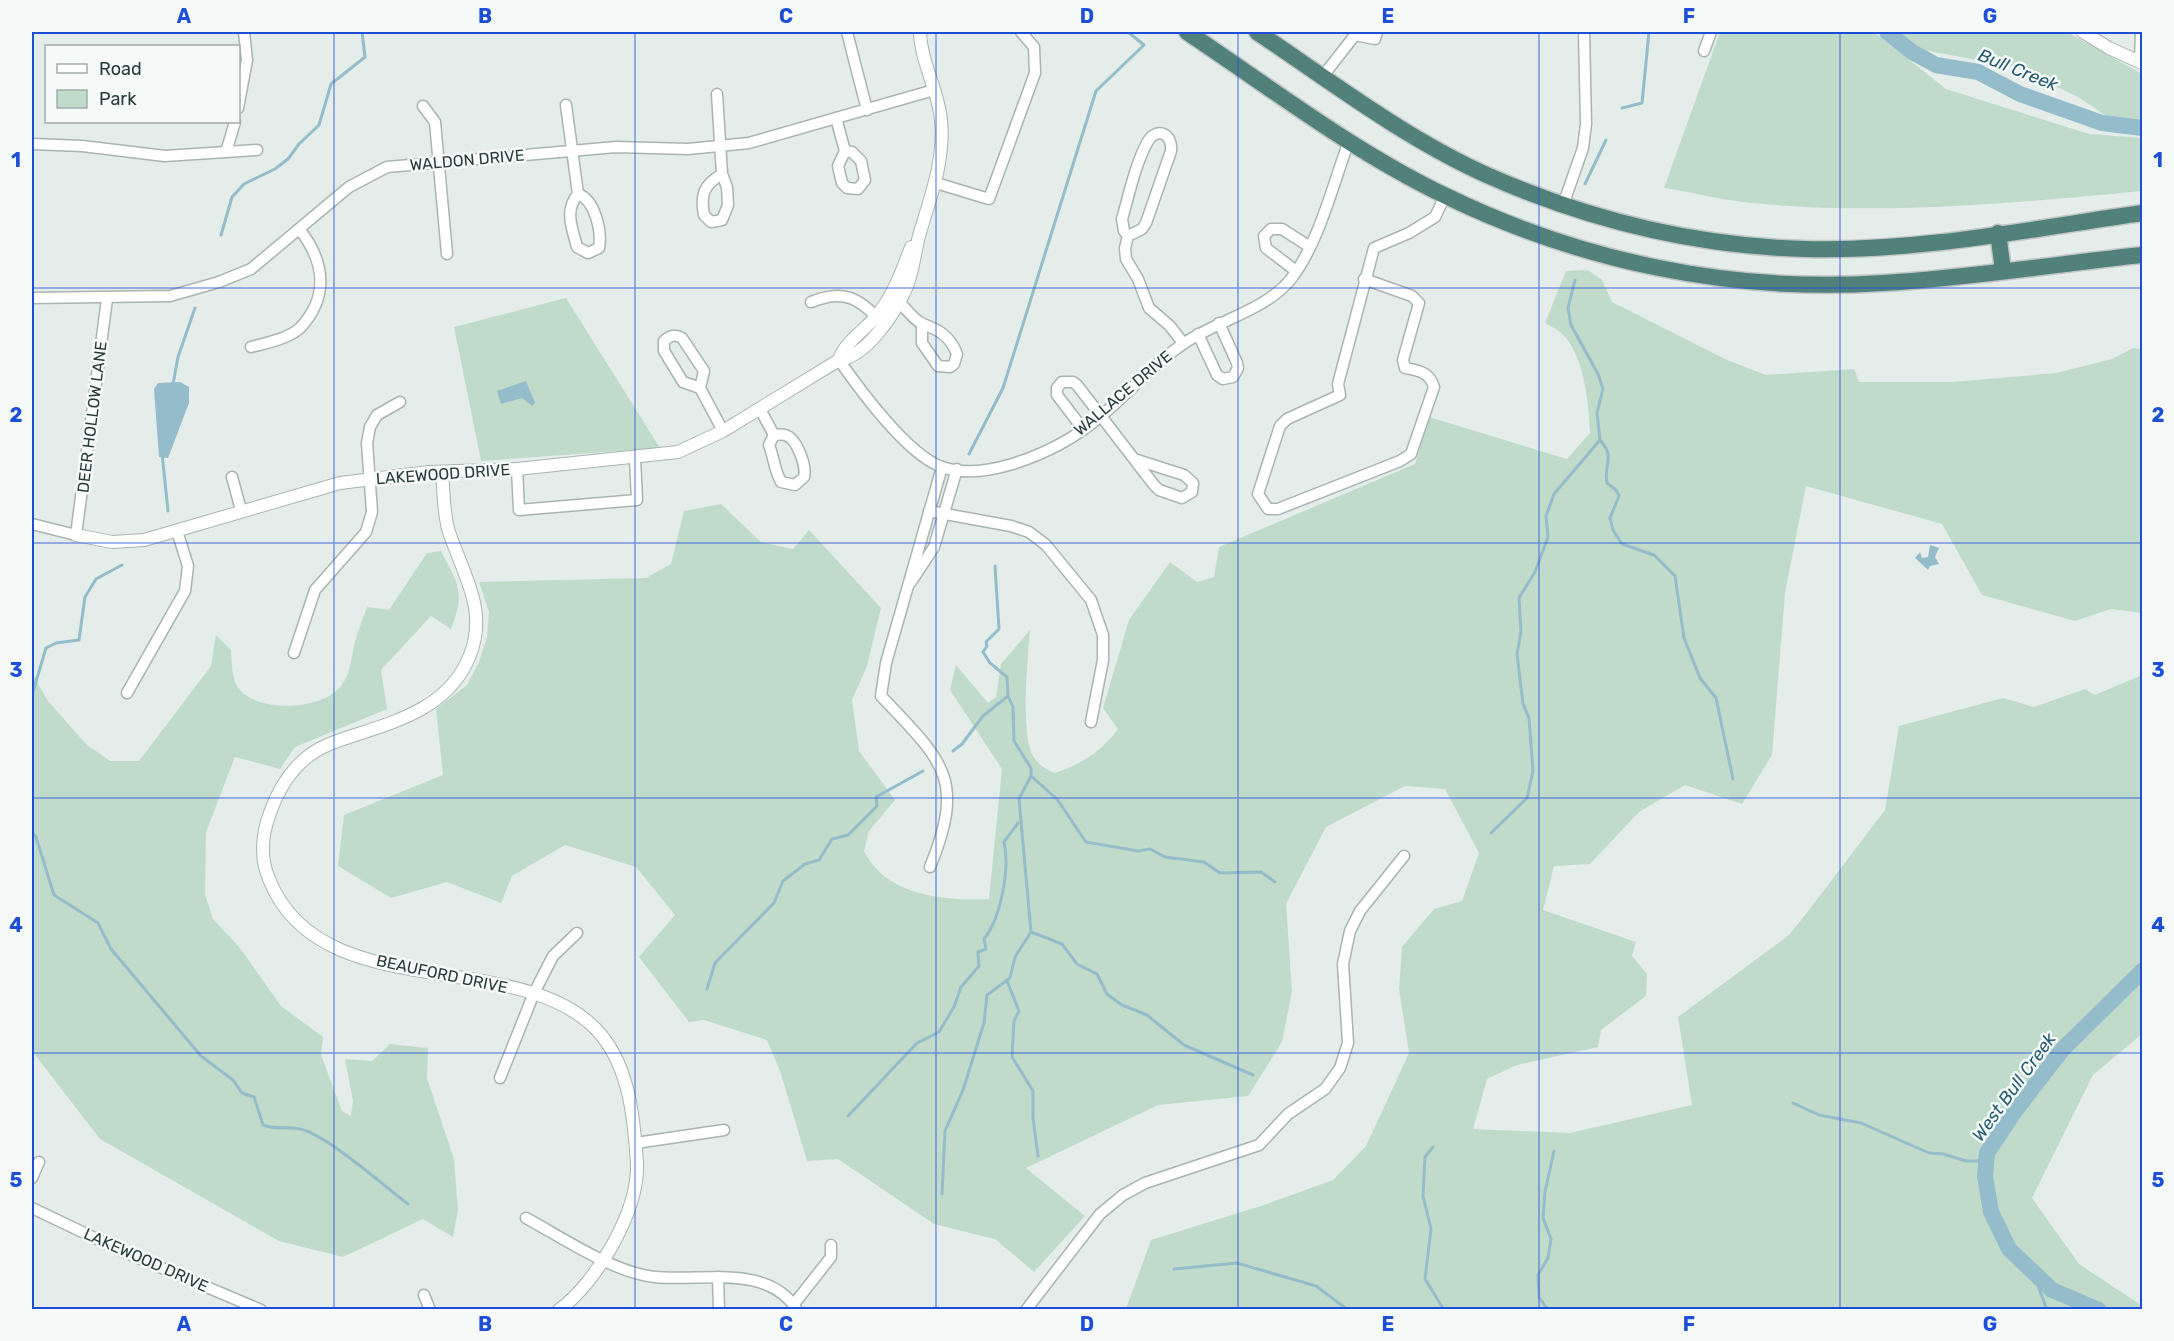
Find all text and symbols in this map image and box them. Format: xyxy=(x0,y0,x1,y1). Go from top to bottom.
text: A xyxy=(177,4,192,28)
text: B xyxy=(478,4,492,28)
text: C xyxy=(779,4,793,28)
text: D xyxy=(1080,4,1094,28)
text: E xyxy=(1382,4,1394,28)
text: F xyxy=(1683,4,1695,28)
text: G xyxy=(1983,4,1997,28)
water label: Bull Creek xyxy=(1975,44,2062,96)
legend xyxy=(45,45,240,123)
text: Road xyxy=(99,58,142,80)
text: Park xyxy=(99,88,137,110)
street label: WALDON DRIVE xyxy=(409,146,525,174)
text: 1 xyxy=(11,148,21,172)
text: 1 xyxy=(2153,148,2163,172)
street label: DEER HOLLOW LANE xyxy=(73,340,111,494)
street label: WALLACE DRIVE xyxy=(1070,347,1176,439)
text: 2 xyxy=(10,403,23,427)
text: 2 xyxy=(2152,403,2165,427)
street label: LAKEWOOD DRIVE xyxy=(375,460,511,488)
text: 3 xyxy=(9,658,23,682)
text: 3 xyxy=(2151,658,2165,682)
text: 4 xyxy=(9,913,23,937)
text: 4 xyxy=(2151,913,2165,937)
street label: BEAUFORD DRIVE xyxy=(375,951,509,997)
water label: West Bull Creek xyxy=(1967,1028,2061,1146)
text: 5 xyxy=(10,1168,23,1192)
text: 5 xyxy=(2152,1168,2165,1192)
street label: LAKEWOOD DRIVE xyxy=(81,1224,211,1296)
text: A xyxy=(177,1312,192,1336)
text: B xyxy=(478,1312,492,1336)
text: C xyxy=(779,1312,793,1336)
text: D xyxy=(1080,1312,1094,1336)
text: E xyxy=(1382,1312,1394,1336)
text: F xyxy=(1683,1312,1695,1336)
text: G xyxy=(1983,1312,1997,1336)

